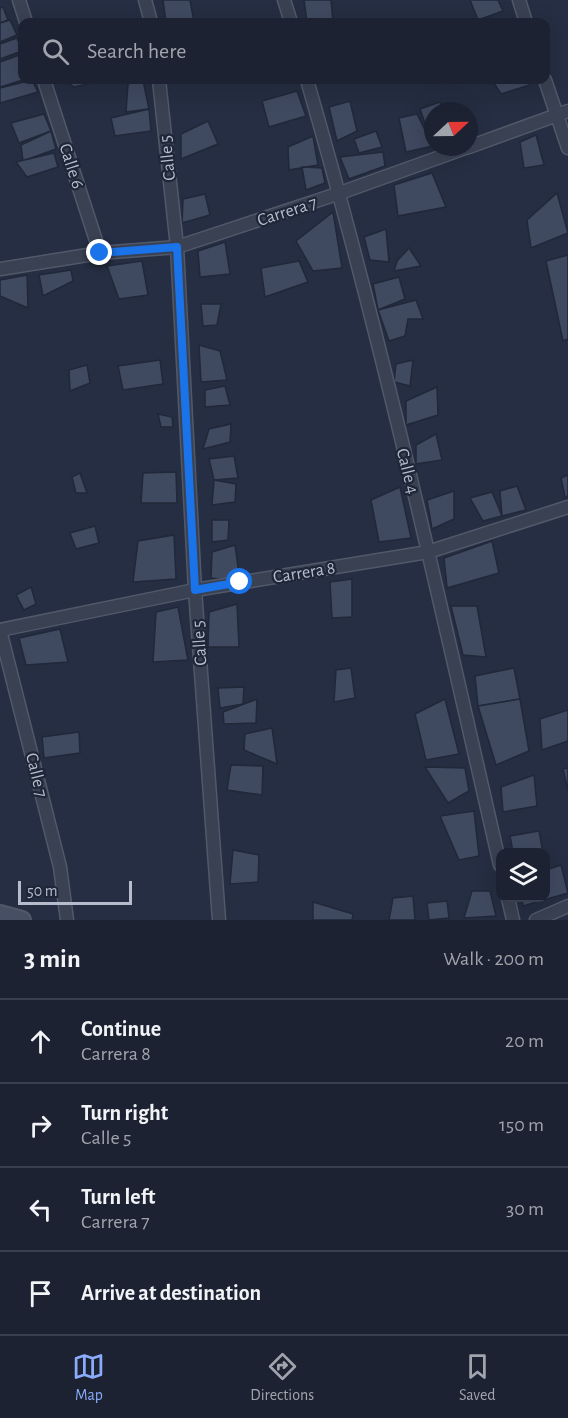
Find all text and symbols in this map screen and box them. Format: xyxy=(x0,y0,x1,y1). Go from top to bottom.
search box xyxy=(18,18,550,84)
icon: search xyxy=(39,35,72,68)
text: Search here xyxy=(87,40,186,62)
north arrow xyxy=(424,102,478,156)
street label: Calle 5 xyxy=(157,134,179,181)
street label: Calle 6 xyxy=(55,142,87,191)
street label: Carrera 7 xyxy=(255,194,319,230)
route end xyxy=(86,239,112,265)
street label: Calle 4 xyxy=(393,447,421,496)
street label: Carrera 8 xyxy=(272,559,337,587)
route start xyxy=(226,568,252,594)
street label: Calle 5 xyxy=(189,620,211,666)
street label: Calle 7 xyxy=(22,751,50,799)
map controls xyxy=(496,848,550,902)
button: layers xyxy=(496,848,550,902)
scale bar xyxy=(18,878,132,906)
text: 50 m xyxy=(27,883,58,899)
text: 3 min xyxy=(24,946,81,972)
text: Walk · 200 m xyxy=(443,949,544,969)
text: Continue xyxy=(81,1018,161,1040)
icon: ahead xyxy=(24,1025,57,1058)
text: 20 m xyxy=(505,1031,544,1051)
text: Carrera 8 xyxy=(81,1044,151,1064)
text: Turn right xyxy=(81,1102,168,1124)
icon: right xyxy=(24,1109,57,1142)
text: 150 m xyxy=(499,1115,544,1135)
text: Calle 5 xyxy=(81,1128,131,1148)
text: Turn left xyxy=(81,1186,155,1208)
icon: left xyxy=(24,1193,57,1226)
text: 30 m xyxy=(506,1199,544,1219)
text: Carrera 7 xyxy=(81,1212,150,1232)
icon: arrive xyxy=(24,1277,57,1310)
text: Arrive at destination xyxy=(81,1282,261,1304)
tab: Map xyxy=(72,1350,105,1405)
tab: Directions xyxy=(250,1350,314,1405)
tab: Saved xyxy=(459,1350,496,1405)

